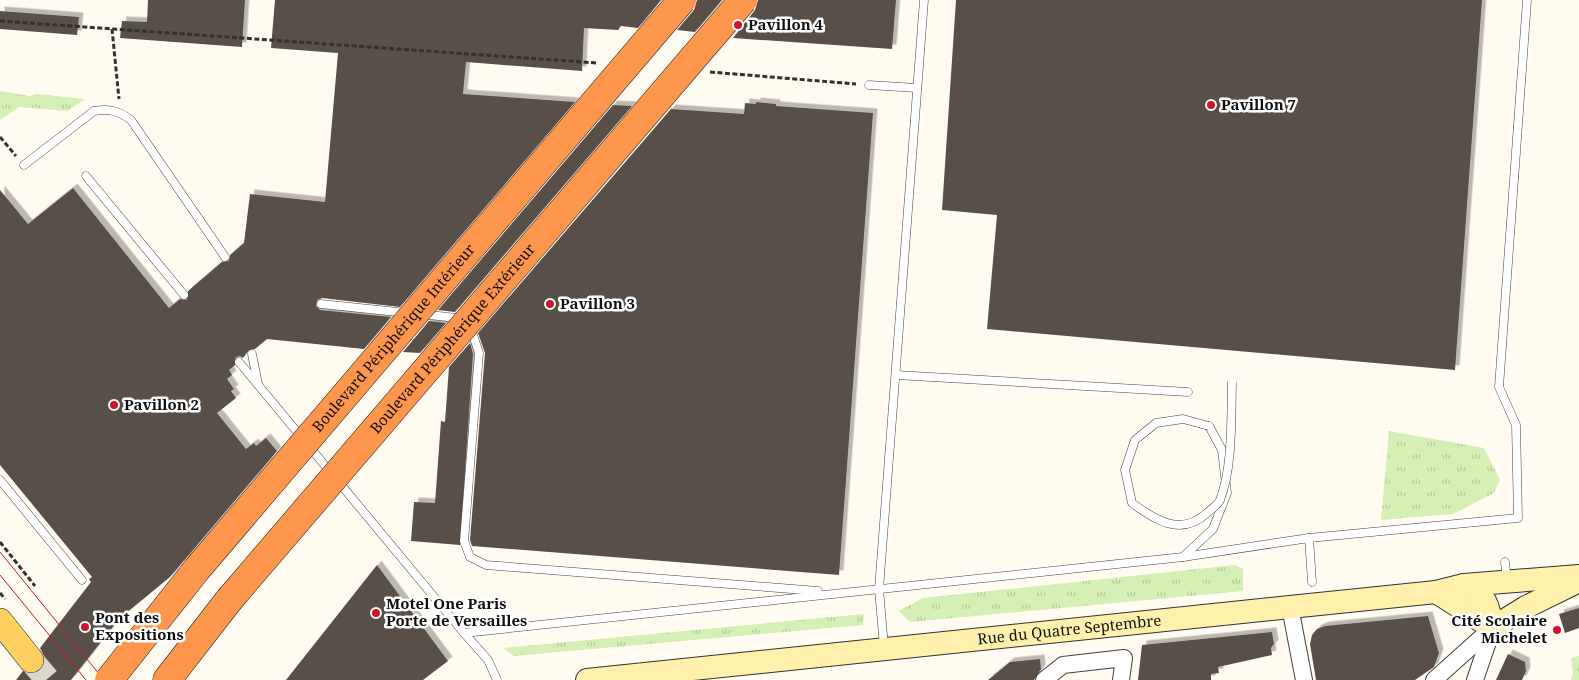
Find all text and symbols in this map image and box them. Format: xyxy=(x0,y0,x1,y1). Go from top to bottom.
place label: Pavillon 4 xyxy=(748,14,824,34)
marker: Pavillon 4 xyxy=(732,19,744,31)
place label: Pavillon 7 xyxy=(1221,94,1296,114)
marker: Pavillon 7 xyxy=(1205,99,1217,111)
street label: Boulevard Périphérique Intérieur xyxy=(307,239,479,436)
street label: Boulevard Périphérique Extérieur xyxy=(365,239,539,437)
place label: Pavillon 3 xyxy=(560,293,635,313)
marker: Pavillon 3 xyxy=(544,298,556,310)
place label: Pavillon 2 xyxy=(124,394,199,414)
marker: Pavillon 2 xyxy=(108,399,120,411)
place label: Motel One Paris Porte de Versailles xyxy=(386,593,527,630)
place label: Pont des Expositions xyxy=(95,607,184,644)
marker: Motel One Paris Porte de Versailles xyxy=(370,607,382,619)
street label: Rue du Quatre Septembre xyxy=(976,609,1162,648)
place label: Cité Scolaire Michelet xyxy=(1451,610,1547,647)
marker: Pont des Expositions xyxy=(79,621,91,633)
marker: Cité Scolaire Michelet xyxy=(1551,624,1563,636)

